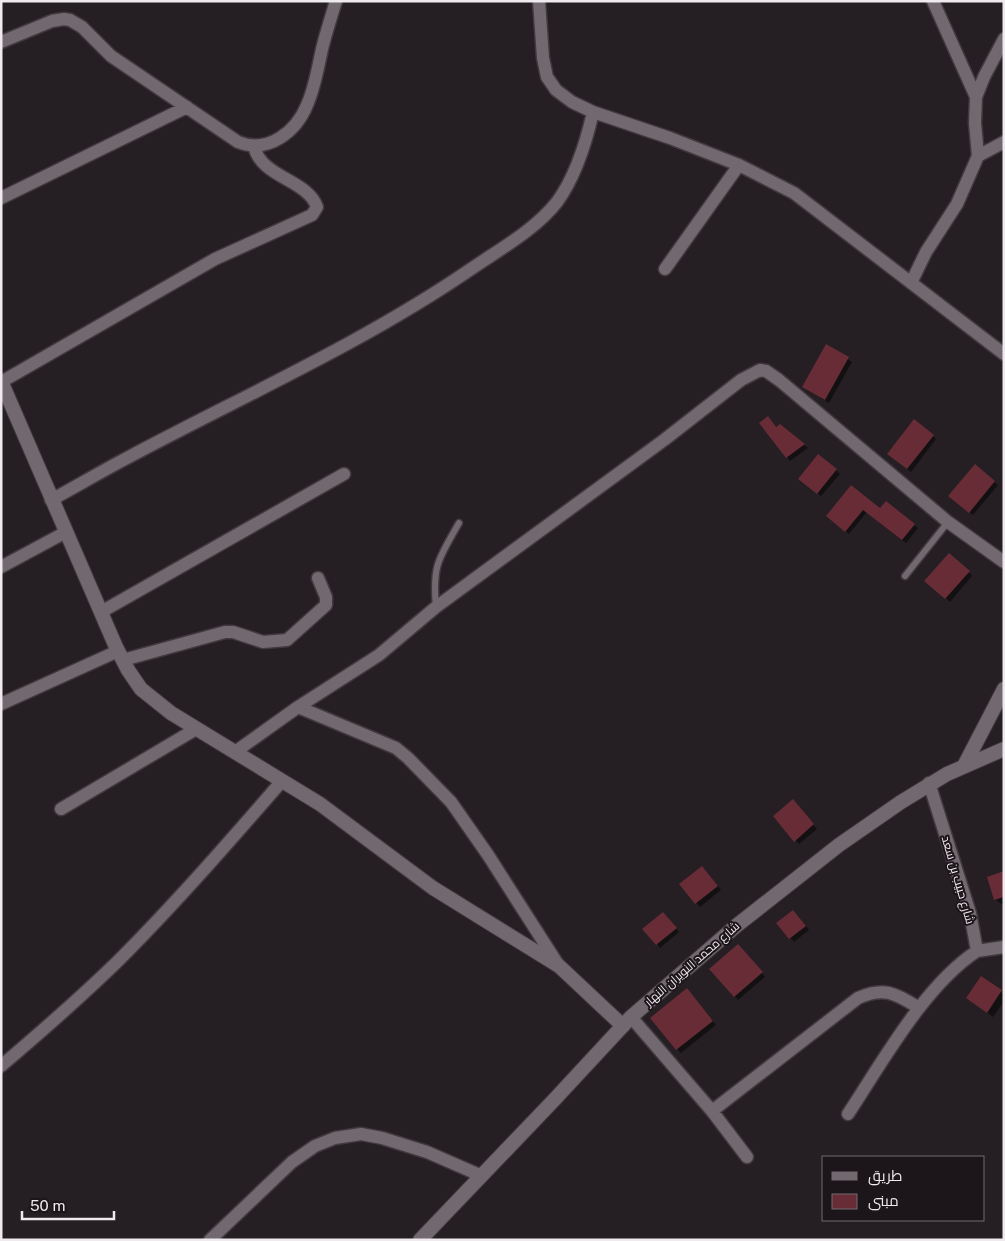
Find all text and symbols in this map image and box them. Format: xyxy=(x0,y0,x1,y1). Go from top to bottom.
street label: شارع حبيب بن سعد xyxy=(938,834,977,926)
street label: شارع محمد النويران النهار xyxy=(641,919,743,1010)
legend xyxy=(822,1156,985,1221)
text: طريق xyxy=(868,1167,902,1186)
scale bar xyxy=(22,1188,115,1220)
text: مبنى xyxy=(868,1192,899,1211)
text: 50 m xyxy=(30,1197,65,1214)

